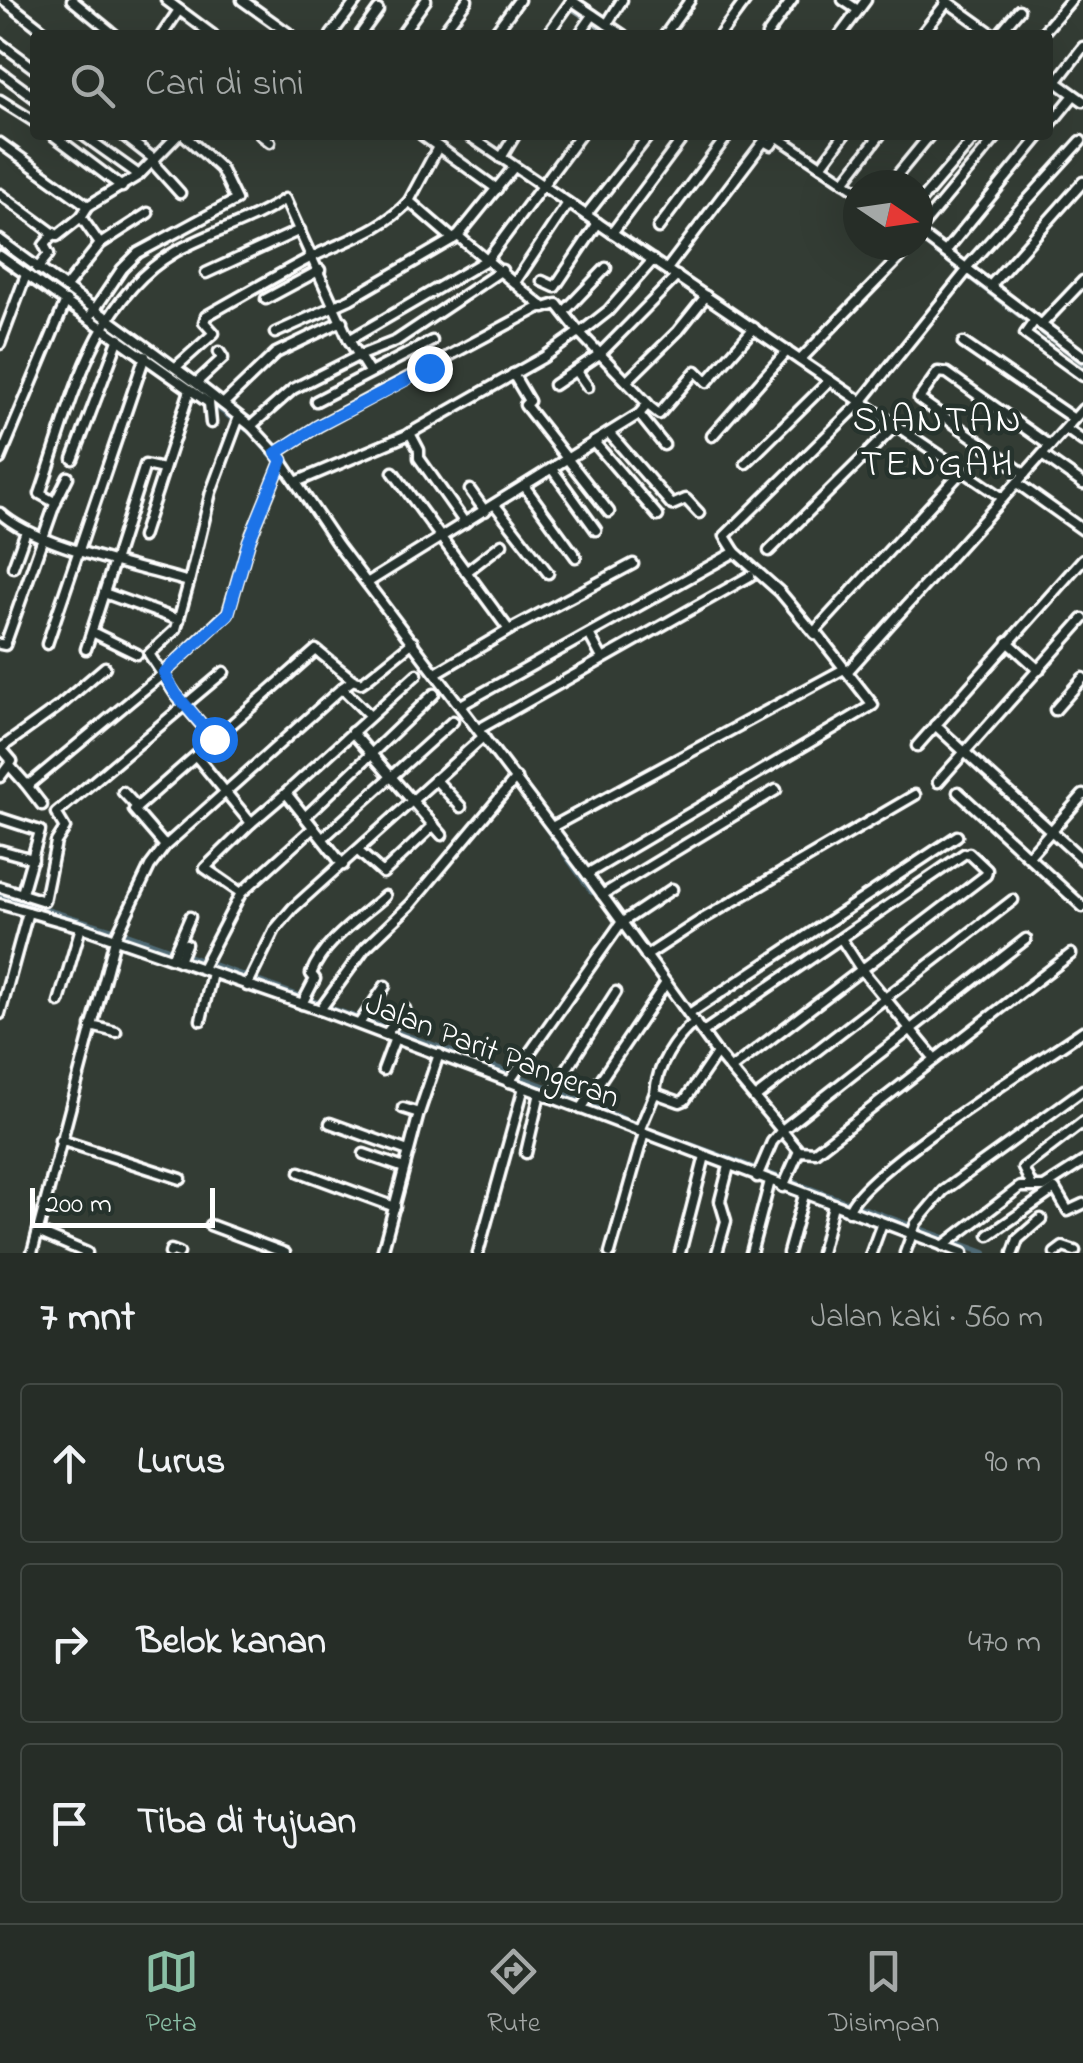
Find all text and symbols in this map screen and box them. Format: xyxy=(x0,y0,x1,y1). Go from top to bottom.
search box xyxy=(30,30,1053,140)
text: Cari di sini xyxy=(145,57,304,113)
icon: search xyxy=(65,58,120,113)
north arrow xyxy=(843,170,933,260)
route end xyxy=(407,346,453,392)
district label: SIANTAN TENGAH xyxy=(853,394,1023,494)
route start xyxy=(192,717,238,763)
street label: Jalan Parit Pangeran xyxy=(358,982,626,1122)
scale bar xyxy=(30,1183,215,1228)
text: 200 m xyxy=(45,1185,112,1226)
text: 7 mnt xyxy=(40,1288,135,1349)
text: Jalan kaki · 560 m xyxy=(811,1295,1043,1342)
text: Lurus xyxy=(137,1435,225,1491)
icon: ahead xyxy=(42,1436,97,1491)
text: 90 m xyxy=(985,1440,1041,1487)
text: Belok kanan xyxy=(137,1615,326,1671)
icon: right xyxy=(42,1616,97,1671)
text: 470 m xyxy=(968,1620,1041,1667)
text: Tiba di tujuan xyxy=(137,1795,356,1851)
icon: arrive xyxy=(42,1796,97,1851)
tab: Peta xyxy=(144,1944,199,2045)
tab: Rute xyxy=(486,1944,541,2045)
tab: Disimpan xyxy=(829,1944,939,2045)

